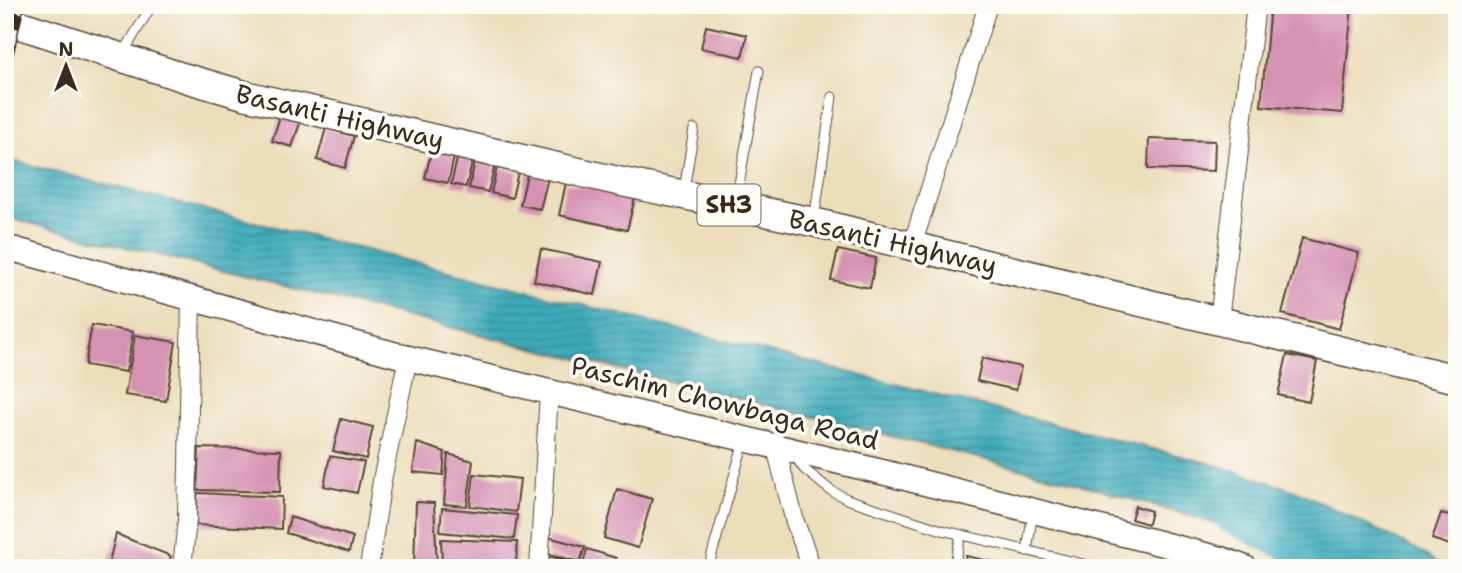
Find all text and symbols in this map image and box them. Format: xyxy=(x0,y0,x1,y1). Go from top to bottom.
north arrow xyxy=(32,32,102,102)
text: N xyxy=(58,37,74,62)
street label: Basanti Highway xyxy=(233,76,448,157)
road number: SH3 xyxy=(698,184,760,226)
street label: Basanti Highway xyxy=(786,201,1001,282)
street label: Paschim Chowbaga Road xyxy=(568,347,883,458)

